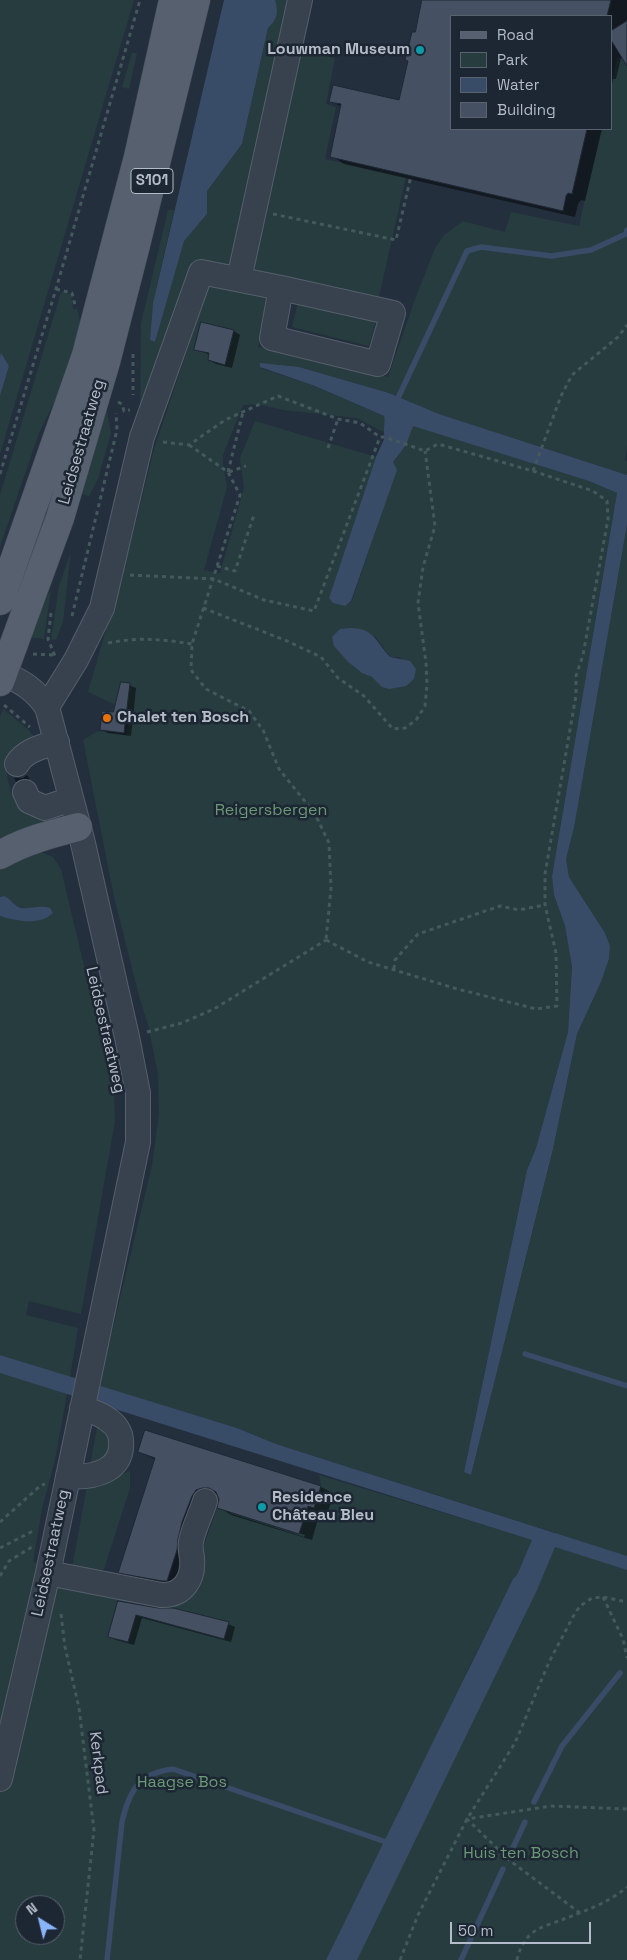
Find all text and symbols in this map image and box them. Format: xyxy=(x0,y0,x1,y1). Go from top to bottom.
legend xyxy=(450,15,612,130)
text: Road xyxy=(497,25,534,44)
place label: Louwman Museum xyxy=(267,40,410,60)
marker: Louwman Museum xyxy=(414,44,426,56)
text: Park xyxy=(497,50,528,69)
text: Water xyxy=(497,75,539,94)
text: Building xyxy=(497,100,556,119)
road number: S101 xyxy=(131,168,173,194)
street label: Leidsestraatweg xyxy=(55,377,109,507)
place label: Chalet ten Bosch xyxy=(117,708,249,728)
marker: Chalet ten Bosch xyxy=(101,712,113,724)
park label: Reigersbergen xyxy=(215,801,327,821)
street label: Leidsestraatweg xyxy=(81,965,129,1095)
street label: Leidsestraatweg xyxy=(28,1488,74,1618)
place label: Residence Château Bleu xyxy=(272,1488,374,1526)
marker: Residence Château Bleu xyxy=(256,1501,268,1513)
street label: Kerkpad xyxy=(85,1730,111,1796)
park label: Haagse Bos xyxy=(137,1773,227,1793)
park label: Huis ten Bosch xyxy=(463,1844,579,1864)
north arrow xyxy=(15,1895,65,1945)
text: N xyxy=(23,1899,41,1919)
scale bar xyxy=(452,1912,593,1944)
text: 50 m xyxy=(458,1921,493,1940)

